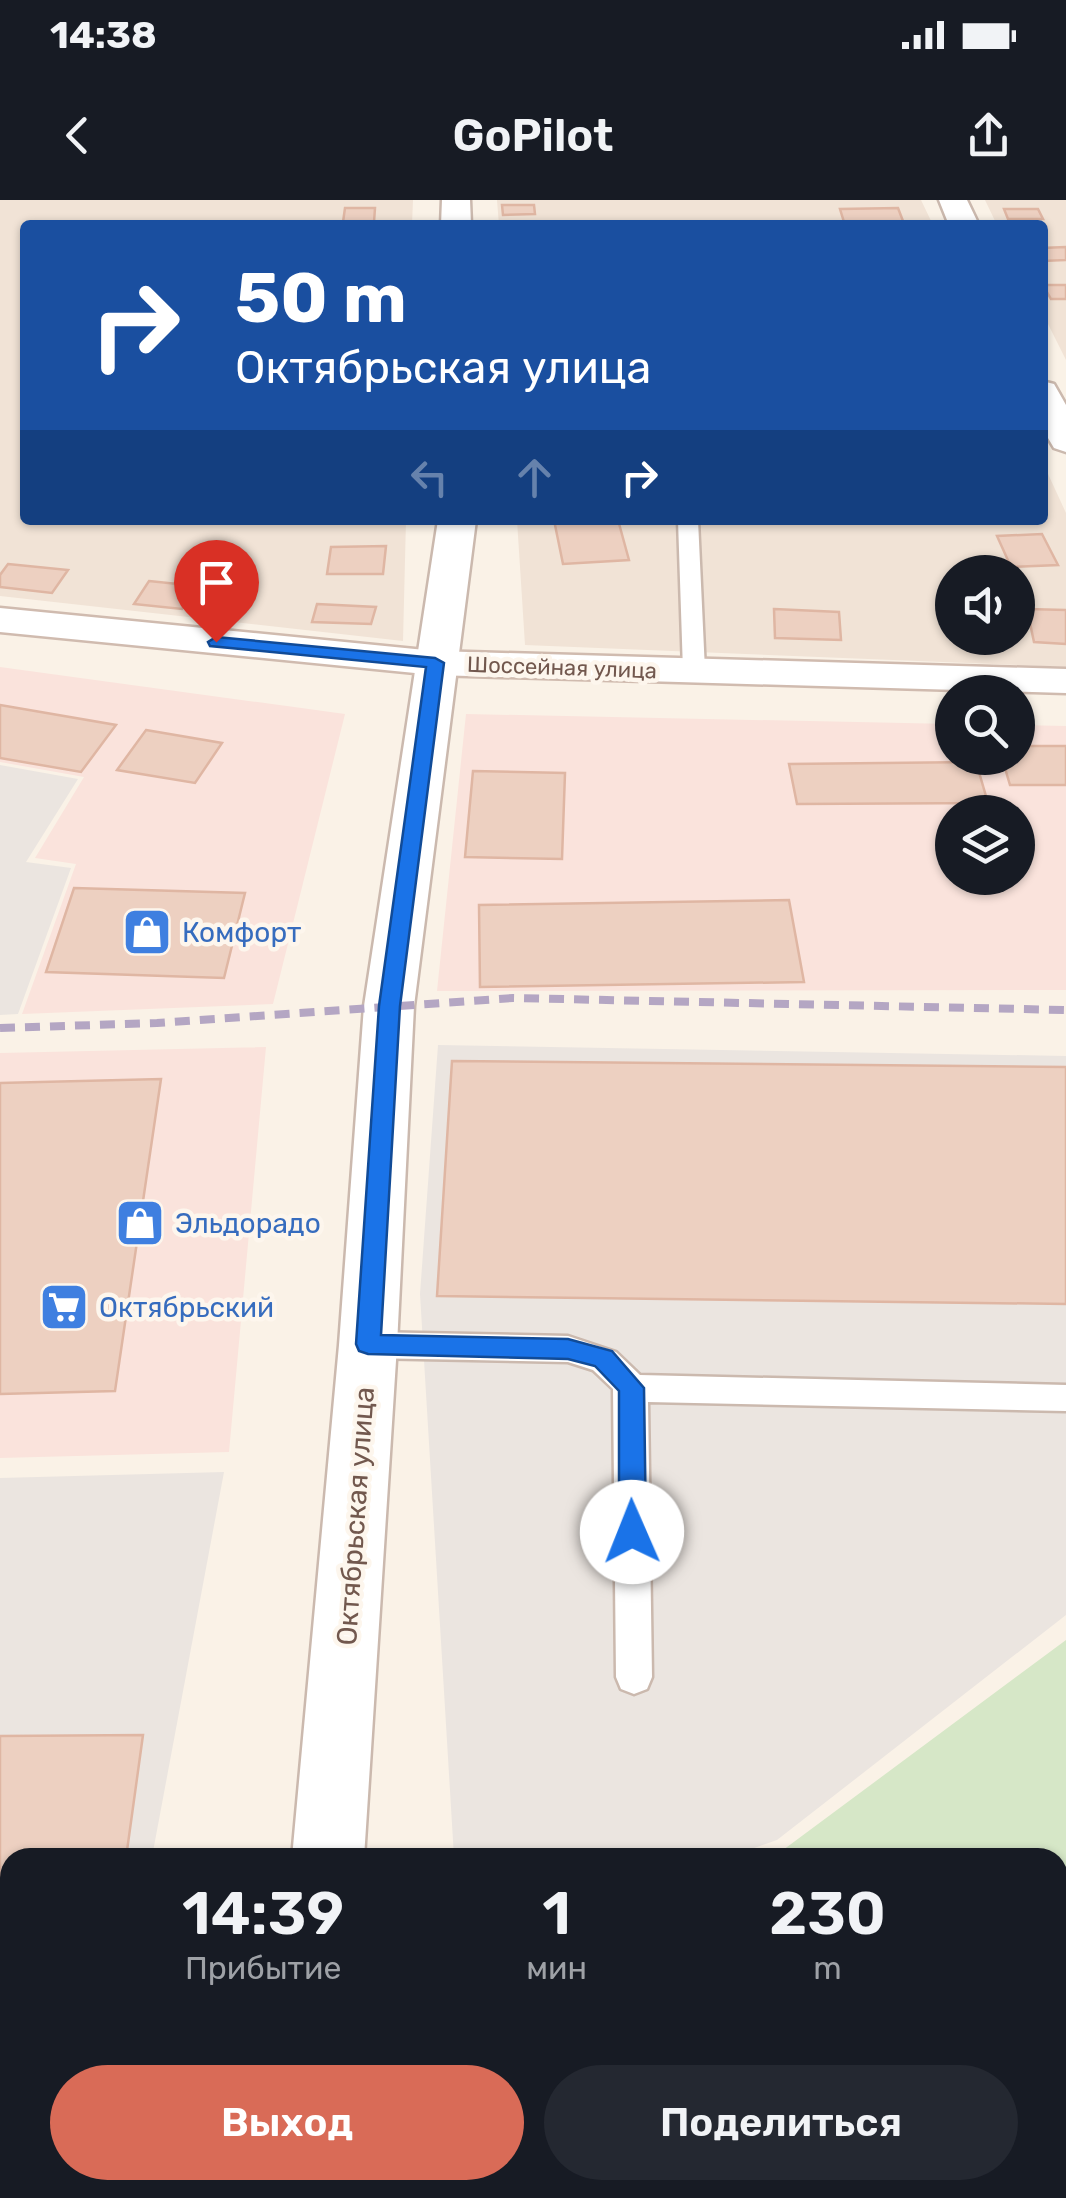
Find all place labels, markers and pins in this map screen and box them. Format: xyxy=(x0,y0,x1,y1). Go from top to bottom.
pin xyxy=(174,540,259,643)
shop icon: Комфорт xyxy=(121,906,173,958)
place label: Комфорт xyxy=(182,916,301,949)
shop icon: Эльдорадо xyxy=(114,1197,166,1249)
place label: Эльдорадо xyxy=(175,1207,321,1240)
supermarket icon: Октябрьский xyxy=(38,1281,90,1333)
place label: Октябрьский xyxy=(99,1291,274,1324)

